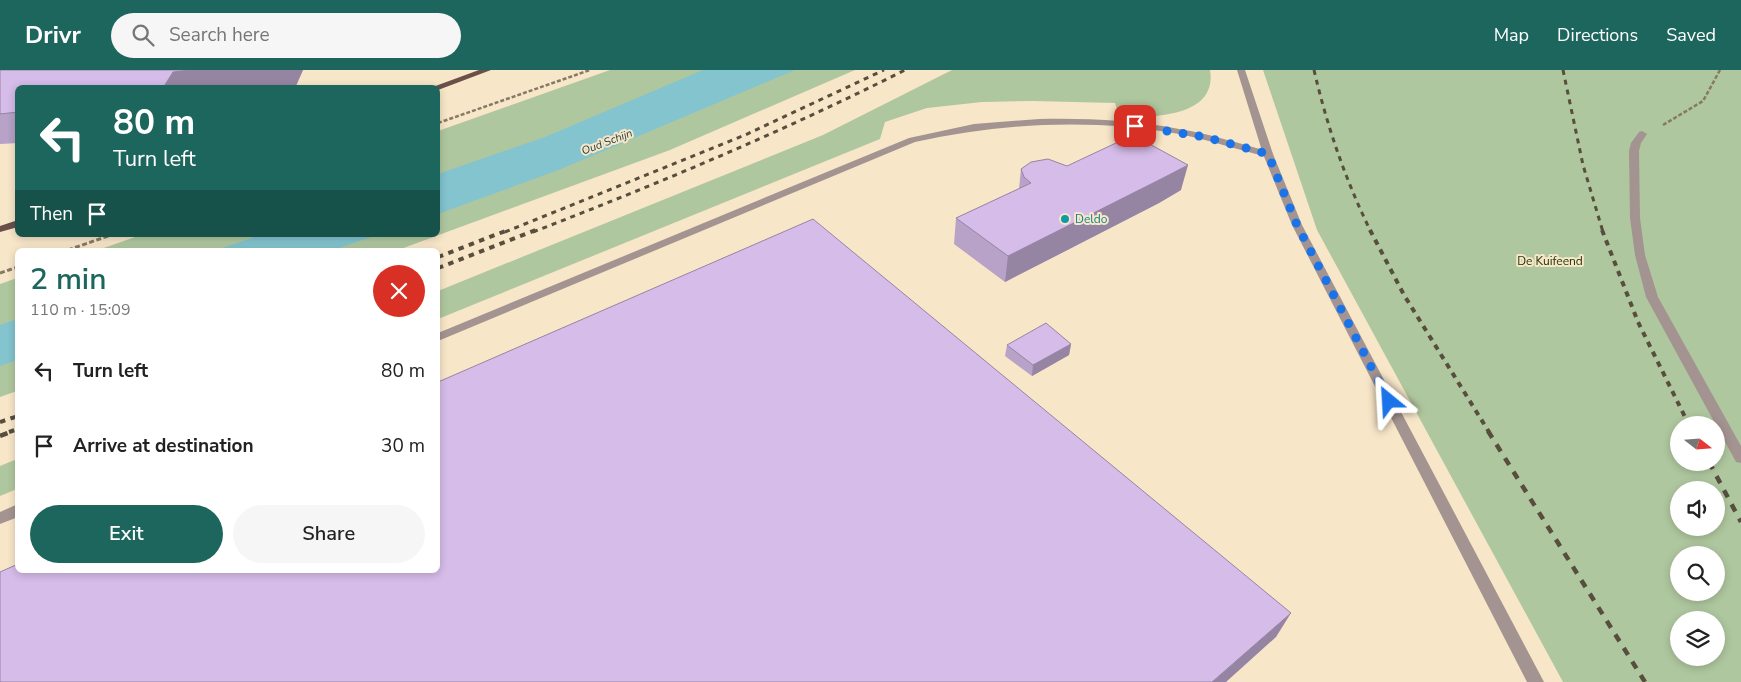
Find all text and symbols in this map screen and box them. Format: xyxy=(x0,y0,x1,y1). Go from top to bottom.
search box xyxy=(111,13,461,58)
text: Drivr xyxy=(25,19,81,51)
icon: search xyxy=(129,21,157,49)
text: Search here xyxy=(169,22,270,48)
text: Map xyxy=(1494,23,1529,47)
text: Directions xyxy=(1557,23,1638,47)
text: Saved xyxy=(1666,23,1716,47)
text: 80 m xyxy=(113,99,195,146)
icon: left xyxy=(30,105,95,170)
pin xyxy=(1114,105,1156,147)
icon: arrive xyxy=(1121,112,1149,140)
water label: Oud Schijn xyxy=(579,125,635,159)
text: Turn left xyxy=(113,144,196,174)
icon: arrive xyxy=(83,200,111,228)
text: Then xyxy=(30,201,73,227)
place label: Deldo xyxy=(1075,211,1108,227)
marker: Deldo xyxy=(1059,213,1071,225)
park label: De Kuifeend xyxy=(1517,253,1583,269)
text: 2 min xyxy=(30,259,106,300)
button: close xyxy=(373,265,425,317)
text: 110 m · 15:09 xyxy=(30,299,131,321)
icon: left xyxy=(30,357,58,385)
text: Turn left xyxy=(73,358,148,384)
text: 80 m xyxy=(381,358,425,384)
position arrow xyxy=(1362,374,1414,426)
north arrow xyxy=(1670,416,1725,471)
map controls xyxy=(1670,416,1725,666)
icon: arrive xyxy=(30,432,58,460)
text: Arrive at destination xyxy=(73,433,254,459)
text: 30 m xyxy=(381,433,425,459)
button: sound xyxy=(1670,481,1725,536)
button: Exit xyxy=(30,505,223,563)
button: Share xyxy=(233,505,425,563)
button: search xyxy=(1670,546,1725,601)
button: layers xyxy=(1670,611,1725,666)

